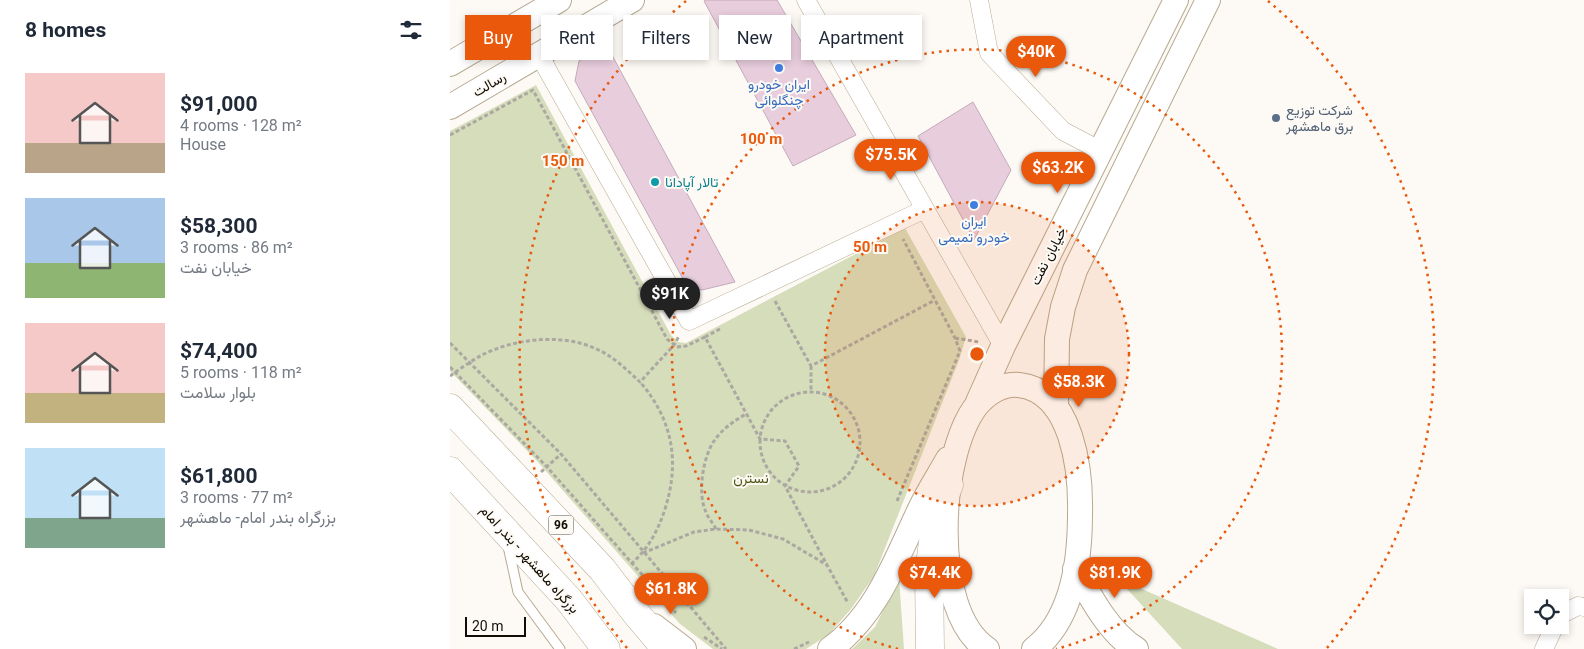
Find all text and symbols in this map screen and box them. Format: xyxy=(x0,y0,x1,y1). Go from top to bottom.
chip: Buy xyxy=(465,15,531,60)
chip: Rent xyxy=(541,15,613,60)
chip: Filters xyxy=(623,15,709,60)
chip: New xyxy=(719,15,791,60)
chip: Apartment xyxy=(801,15,922,60)
icon: filters xyxy=(397,16,425,44)
text: 8 homes xyxy=(25,18,106,42)
pin: $40K xyxy=(1006,36,1066,78)
text: $40K xyxy=(1017,42,1055,61)
marker: ایران خودرو چنگلوائی xyxy=(773,62,785,74)
street label: رسالت xyxy=(470,68,509,101)
place label: ایران خودرو چنگلوائی xyxy=(748,76,810,110)
text: $91,000 xyxy=(180,92,257,116)
icon: home xyxy=(65,93,125,153)
place label: شرکت توزیع برق ماهشهر xyxy=(1285,102,1353,135)
marker: شرکت توزیع برق ماهشهر xyxy=(1270,112,1282,124)
text: 4 rooms · 128 m² xyxy=(180,116,302,135)
text: 100 m xyxy=(740,130,782,148)
text: House xyxy=(180,135,226,154)
pin: $75.5K xyxy=(850,138,932,181)
text: $75.5K xyxy=(865,145,917,164)
text: 150 m xyxy=(542,152,584,170)
pin: $63.2K xyxy=(1017,152,1099,194)
text: $63.2K xyxy=(1032,158,1084,177)
place label: تالار آپادانا xyxy=(665,174,719,192)
marker: تالار آپادانا xyxy=(649,176,661,188)
marker: ایران خودرو تمیمی xyxy=(968,199,980,211)
place label: ایران خودرو تمیمی xyxy=(938,213,1010,246)
text: $58,300 xyxy=(180,214,257,238)
icon: home xyxy=(65,218,125,278)
street label: خیابان نفت xyxy=(1027,224,1070,288)
text: 3 rooms · 86 m² xyxy=(180,238,293,257)
text: 50 m xyxy=(853,238,887,256)
text: خیابان نفت xyxy=(180,258,252,277)
pin: $91K xyxy=(640,278,700,320)
text: $91K xyxy=(651,284,689,303)
text: $74,400 xyxy=(180,339,257,363)
icon: home xyxy=(65,343,125,403)
centre of rings xyxy=(968,345,986,363)
text: 5 rooms · 118 m² xyxy=(180,363,302,382)
pin: $58.3K xyxy=(1038,366,1120,408)
text: $58.3K xyxy=(1053,372,1105,391)
text: بلوار سلامت xyxy=(180,383,256,402)
text: $61,800 xyxy=(180,464,257,488)
icon: home xyxy=(65,468,125,528)
park label: نسترن xyxy=(733,470,769,487)
text: 3 rooms · 77 m² xyxy=(180,488,293,507)
street label: بزرگراه ماهشهر - بندر امام xyxy=(477,502,583,617)
text: بزرگراه بندر امام- ماهشهر xyxy=(180,508,336,527)
road number: 96 xyxy=(548,516,574,534)
pin: $74.4K xyxy=(894,556,976,599)
pin: $81.9K xyxy=(1074,556,1156,599)
text: $74.4K xyxy=(909,563,961,582)
text: $81.9K xyxy=(1089,563,1141,582)
pin: $61.8K xyxy=(630,572,712,615)
text: $61.8K xyxy=(645,579,697,598)
map controls xyxy=(1524,589,1569,634)
button: locate xyxy=(1524,589,1569,634)
scale bar xyxy=(465,614,526,637)
text: 20 m xyxy=(472,618,504,634)

